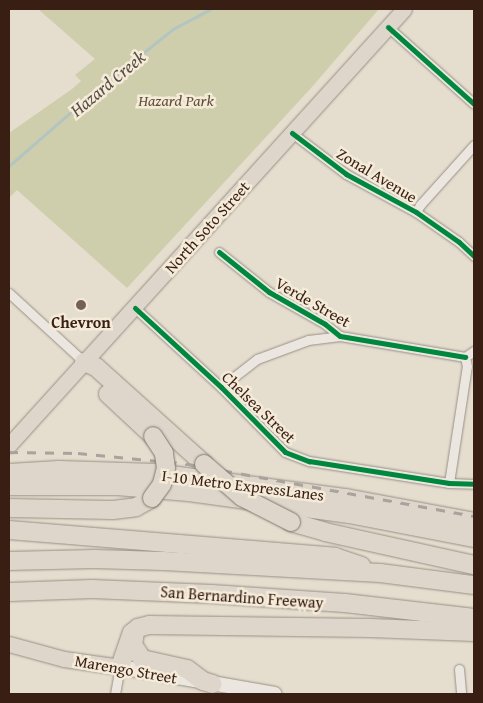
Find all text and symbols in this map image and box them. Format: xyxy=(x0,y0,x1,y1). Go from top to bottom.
water label: Hazard Creek xyxy=(66,46,150,122)
park label: Hazard Park xyxy=(138,90,214,110)
street label: Zonal Avenue xyxy=(333,143,421,207)
street label: North Soto Street xyxy=(161,177,253,277)
street label: Verde Street xyxy=(272,273,354,331)
marker: Chevron xyxy=(75,299,87,311)
place label: Chevron xyxy=(51,312,111,332)
street label: Chelsea Street xyxy=(218,367,300,447)
street label: I-10 Metro ExpressLanes xyxy=(161,466,325,504)
street label: San Bernardino Freeway xyxy=(160,582,324,612)
street label: Marengo Street xyxy=(73,651,179,687)

